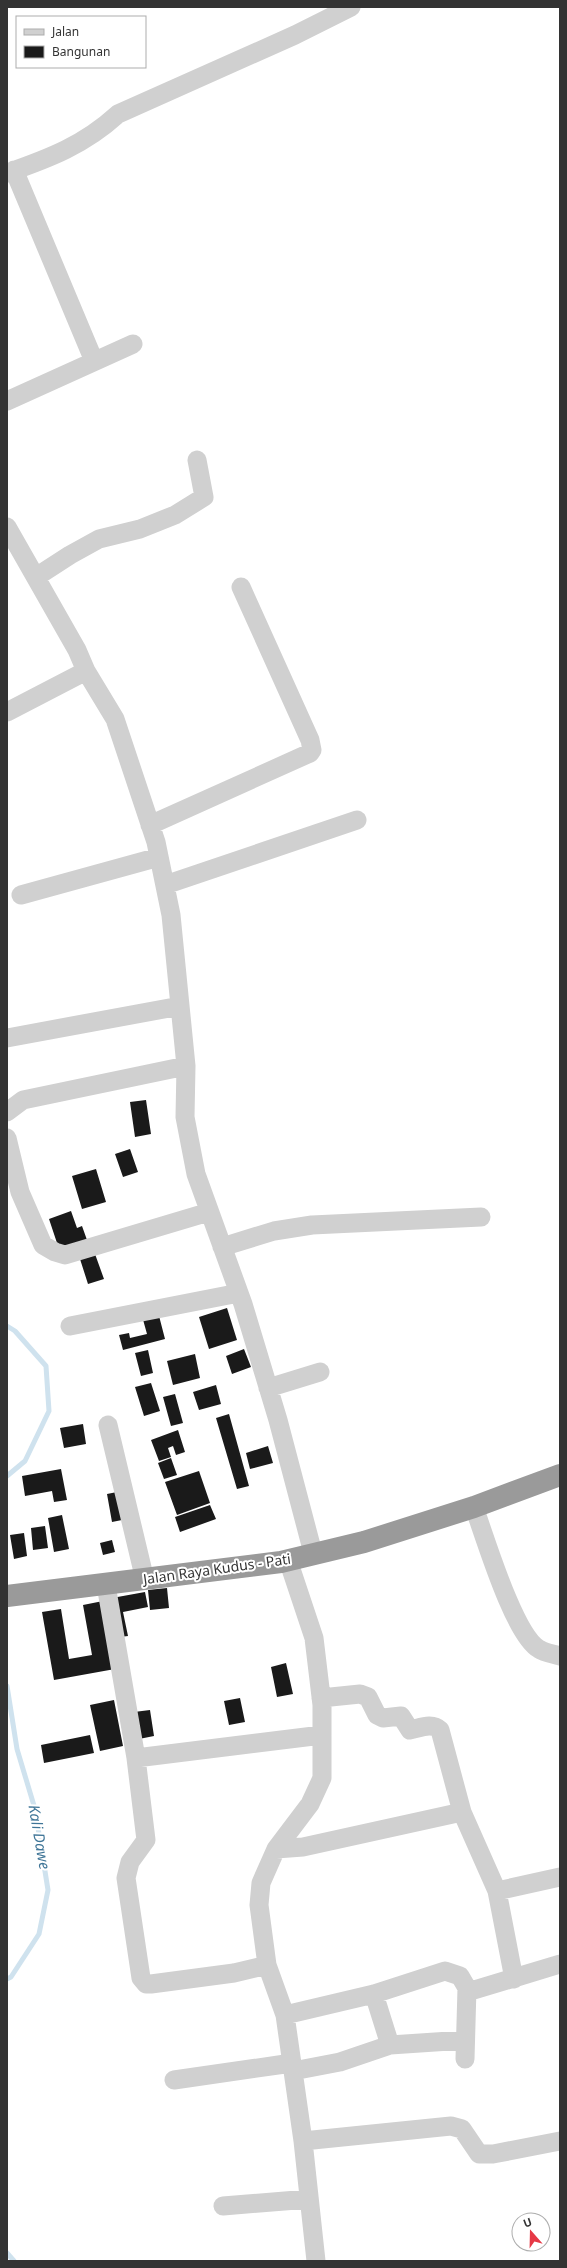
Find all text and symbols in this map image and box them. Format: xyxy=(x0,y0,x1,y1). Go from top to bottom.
legend xyxy=(16,16,146,68)
text: Jalan xyxy=(51,23,79,40)
text: Bangunan xyxy=(52,43,110,60)
street label: Jalan Raya Kudus - Pati xyxy=(140,1549,292,1589)
water label: Kali Dawe xyxy=(24,1803,56,1871)
north arrow xyxy=(511,2212,551,2252)
text: U xyxy=(521,2214,534,2231)

